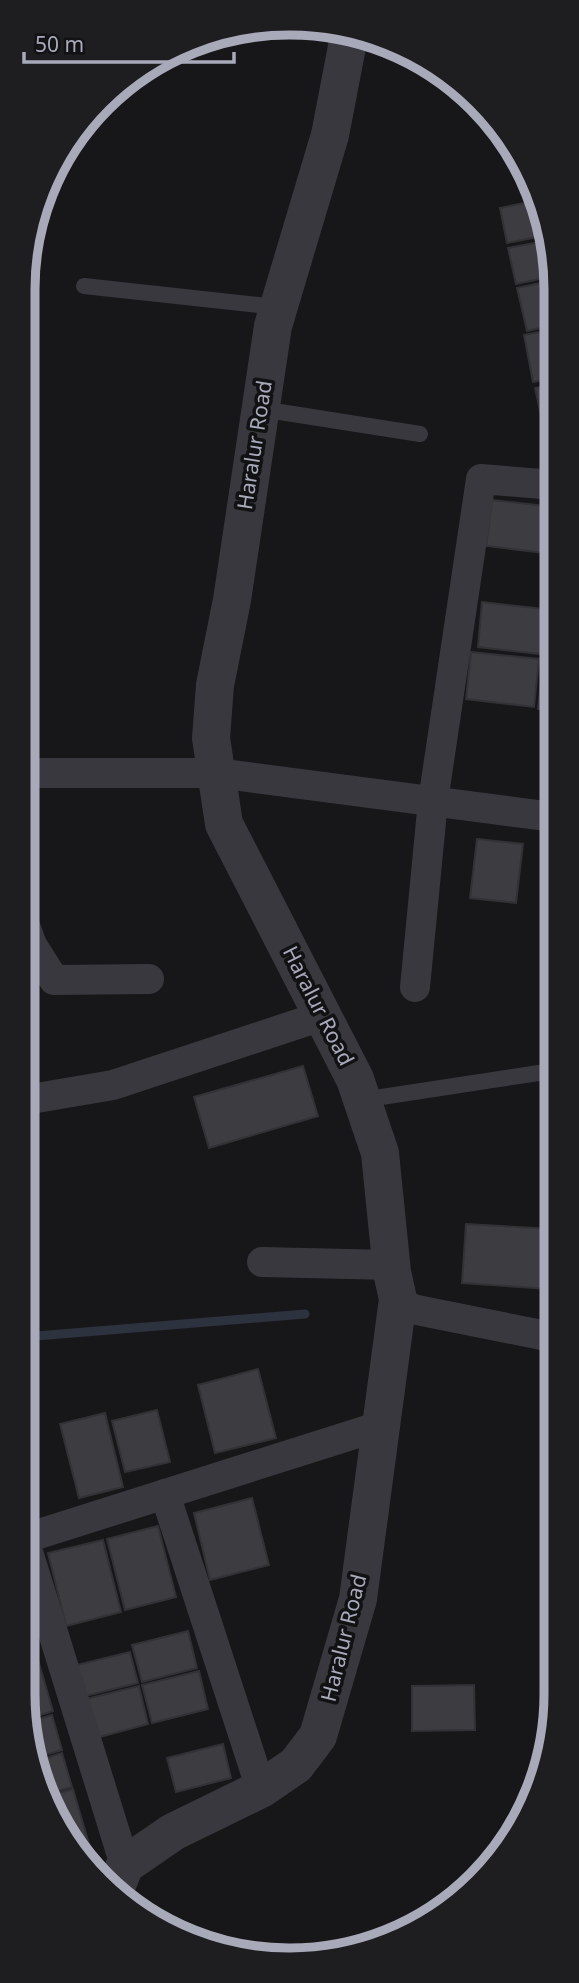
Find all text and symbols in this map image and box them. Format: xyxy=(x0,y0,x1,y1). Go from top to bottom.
scale bar xyxy=(24,21,234,65)
text: 50 m xyxy=(35,30,84,58)
street label: Haralur Road xyxy=(230,378,278,511)
street label: Haralur Road xyxy=(277,941,361,1070)
street label: Haralur Road xyxy=(314,1571,372,1704)

